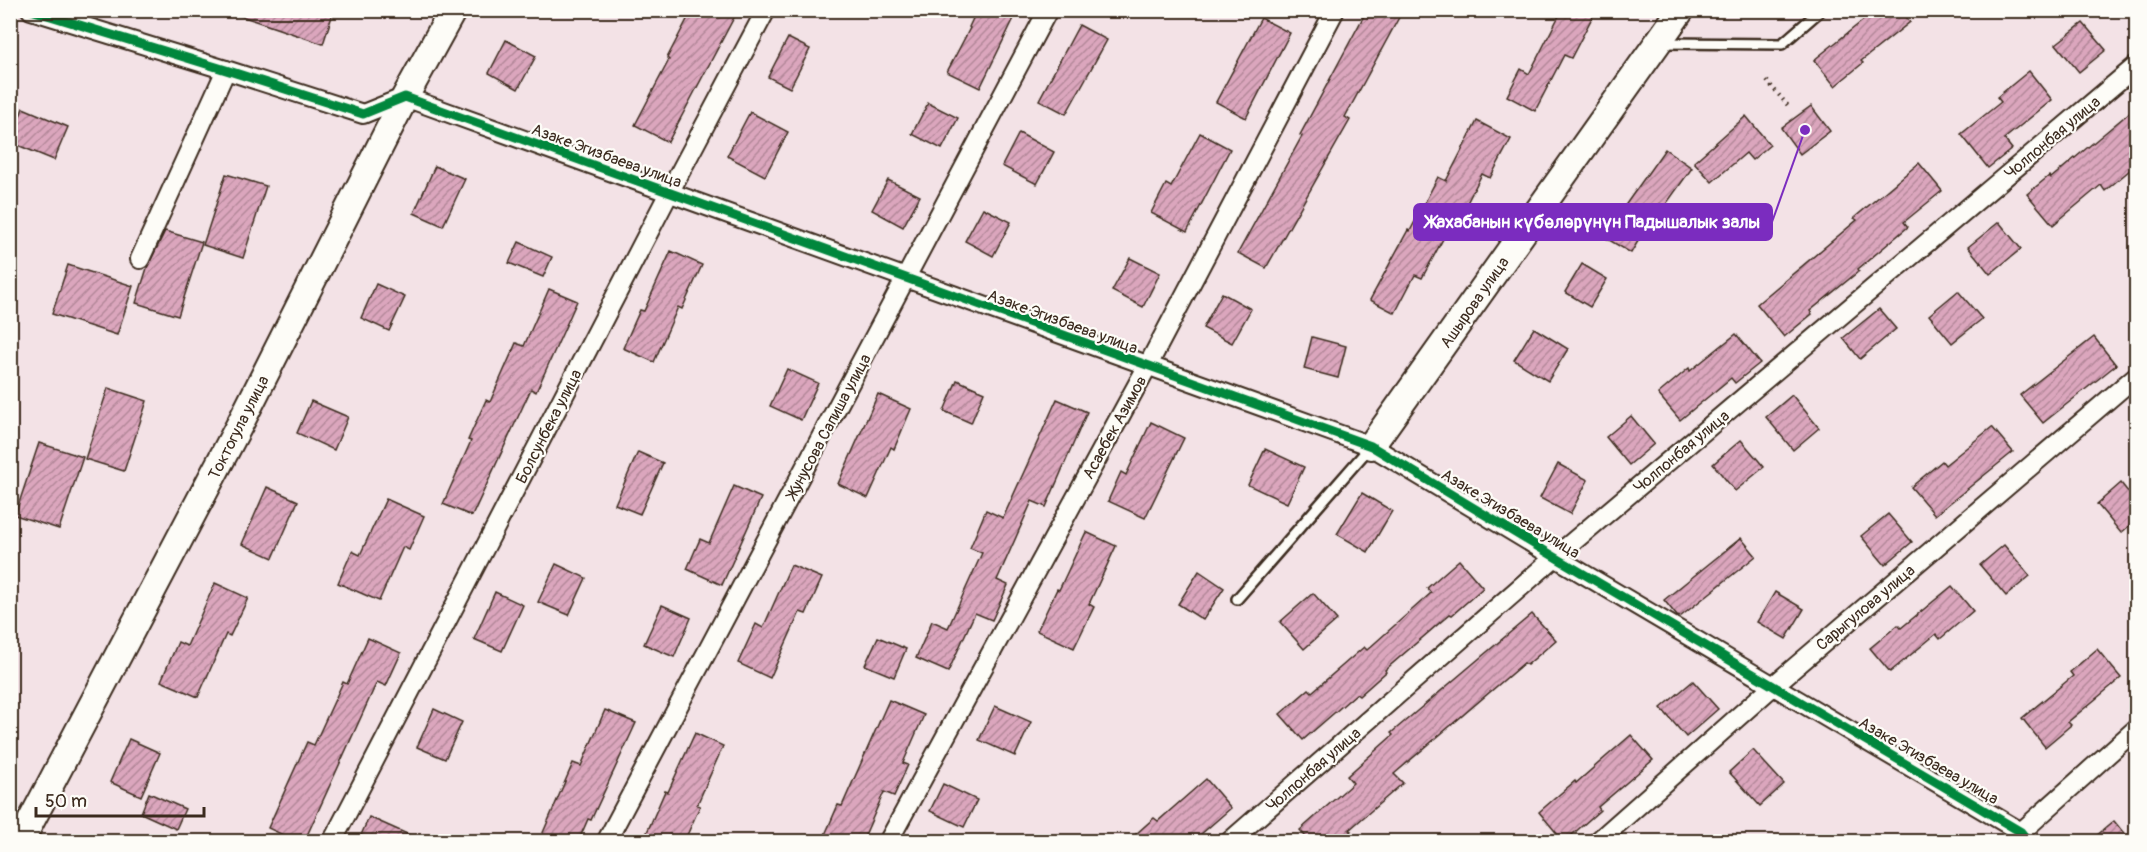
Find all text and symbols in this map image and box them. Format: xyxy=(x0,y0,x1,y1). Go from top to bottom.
street label: Чолпонбая улица xyxy=(2001,92,2105,184)
street label: Азаке Эгизбаева улица xyxy=(529,119,684,192)
callout: Жахабанын күбөлөрүнүн Падышалык залы xyxy=(1414,204,1772,240)
text: Жахабанын күбөлөрүнүн Падышалык залы xyxy=(1423,211,1760,234)
street label: Ашырова улица xyxy=(1436,253,1514,352)
street label: Азаке Эгизбаева улица xyxy=(985,285,1140,358)
street label: Жунусова Сапиша улица xyxy=(781,351,876,505)
street label: Болсунбека улица xyxy=(511,366,586,487)
street label: Токтогула улица xyxy=(204,372,274,483)
street label: Асаебек Азимов xyxy=(1078,372,1151,483)
street label: Чолпонбая улица xyxy=(1630,406,1734,498)
street label: Азаке Эгизбаева улица xyxy=(1438,465,1583,563)
street label: Сарыгулова улица xyxy=(1812,561,1919,655)
street label: Азаке Эгизбаева улица xyxy=(1855,713,2002,809)
street label: Чолпонбая улица xyxy=(1262,723,1365,816)
scale bar xyxy=(36,780,204,818)
text: 50 m xyxy=(45,790,87,813)

